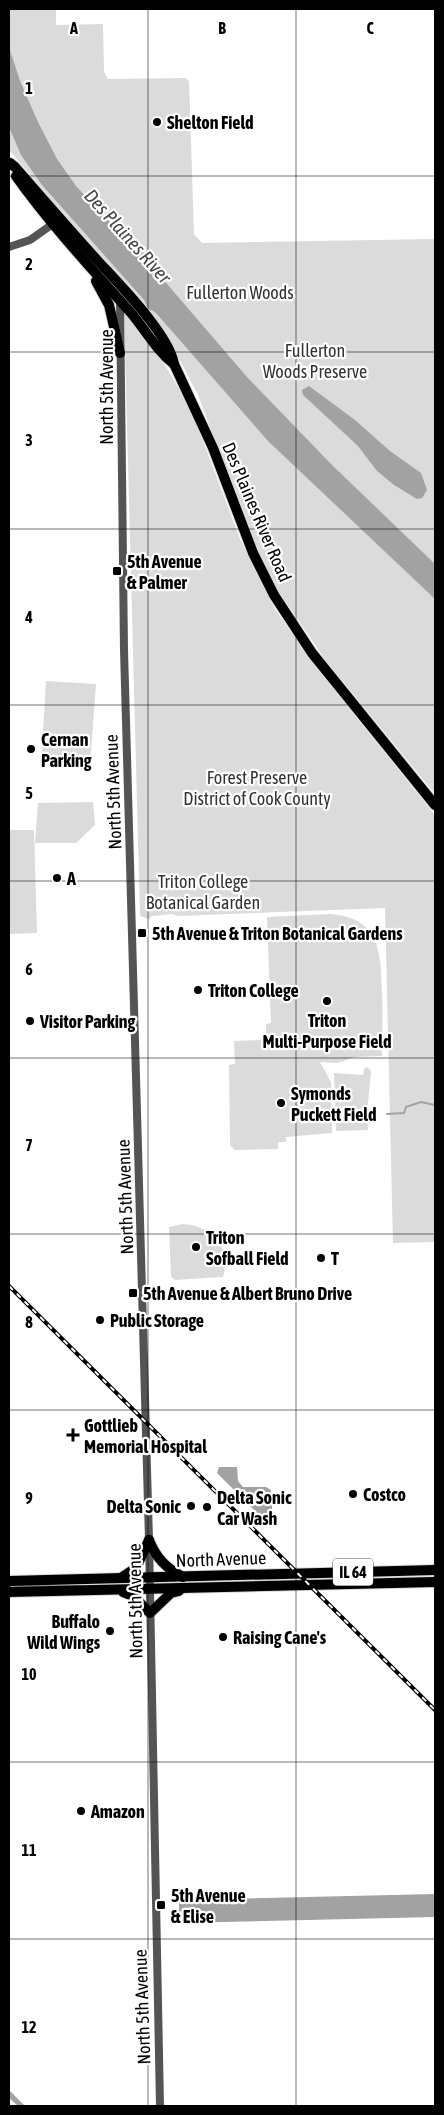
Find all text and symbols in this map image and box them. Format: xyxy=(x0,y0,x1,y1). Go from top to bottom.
text: A xyxy=(69,19,78,37)
text: B xyxy=(218,19,226,37)
text: C xyxy=(366,19,374,37)
text: 1 xyxy=(25,79,33,97)
place label: Shelton Field xyxy=(167,112,254,133)
marker: Shelton Field xyxy=(151,116,163,128)
water label: Des Plaines River xyxy=(80,185,177,289)
text: 2 xyxy=(25,255,33,273)
park label: Fullerton Woods xyxy=(186,282,294,303)
street label: North 5th Avenue xyxy=(96,329,117,445)
park label: Fullerton Woods Preserve xyxy=(263,340,367,382)
text: 3 xyxy=(25,431,33,449)
street label: Des Plaines River Road xyxy=(218,439,296,585)
place label: 5th Avenue & Palmer xyxy=(127,551,202,593)
marker: 5th Avenue & Palmer xyxy=(111,565,123,577)
text: 4 xyxy=(24,608,33,626)
place label: Cernan Parking xyxy=(41,729,92,771)
street label: North 5th Avenue xyxy=(100,734,126,850)
marker: Cernan Parking xyxy=(25,743,37,755)
park label: Forest Preserve District of Cook County xyxy=(183,767,331,809)
text: 5 xyxy=(25,784,33,802)
place label: A xyxy=(66,868,76,889)
park label: Triton College Botanical Garden xyxy=(146,871,260,913)
marker: A xyxy=(51,872,63,884)
place label: 5th Avenue & Triton Botanical Gardens xyxy=(152,923,403,944)
marker: 5th Avenue & Triton Botanical Gardens xyxy=(136,927,148,939)
text: 6 xyxy=(25,960,33,978)
place label: Triton College xyxy=(208,980,299,1001)
marker: Triton College xyxy=(192,984,204,996)
marker: Triton Multi-Purpose Field xyxy=(321,995,333,1007)
place label: Triton Multi-Purpose Field xyxy=(263,1010,391,1052)
place label: Visitor Parking xyxy=(39,1011,136,1032)
marker: Visitor Parking xyxy=(24,1015,36,1027)
place label: Symonds Puckett Field xyxy=(291,1083,376,1125)
marker: Symonds Puckett Field xyxy=(275,1097,287,1109)
text: 7 xyxy=(25,1136,33,1154)
street label: North 5th Avenue xyxy=(112,1139,138,1255)
place label: Triton Sofball Field xyxy=(206,1227,289,1269)
marker: Triton Sofball Field xyxy=(190,1241,202,1253)
place label: T xyxy=(331,1248,339,1269)
marker: T xyxy=(315,1252,327,1264)
place label: 5th Avenue & Albert Bruno Drive xyxy=(143,1283,352,1304)
marker: 5th Avenue & Albert Bruno Drive xyxy=(127,1287,139,1299)
place label: Public Storage xyxy=(110,1310,204,1331)
text: 8 xyxy=(25,1313,33,1331)
marker: Public Storage xyxy=(94,1314,106,1326)
place label: Gottlieb Memorial Hospital xyxy=(84,1415,207,1457)
marker: Gottlieb Memorial Hospital xyxy=(66,1428,80,1442)
place label: Costco xyxy=(363,1484,406,1505)
place label: Delta Sonic Car Wash xyxy=(217,1487,292,1529)
marker: Costco xyxy=(347,1488,359,1500)
text: 9 xyxy=(25,1489,33,1507)
place label: Delta Sonic xyxy=(106,1496,181,1517)
marker: Delta Sonic xyxy=(185,1500,197,1512)
marker: Delta Sonic Car Wash xyxy=(201,1501,213,1513)
street label: North 5th Avenue xyxy=(123,1543,147,1659)
street label: North Avenue xyxy=(175,1547,267,1571)
road number: IL 64 xyxy=(333,1558,373,1585)
place label: Buffalo Wild Wings xyxy=(26,1611,101,1653)
marker: Buffalo Wild Wings xyxy=(104,1625,116,1637)
place label: Raising Cane's xyxy=(233,1627,327,1648)
marker: Raising Cane's xyxy=(217,1631,229,1643)
text: 10 xyxy=(21,1665,37,1683)
place label: Amazon xyxy=(90,1801,145,1822)
marker: Amazon xyxy=(75,1805,87,1817)
text: 11 xyxy=(21,1841,37,1859)
place label: 5th Avenue & Elise xyxy=(171,1885,246,1927)
marker: 5th Avenue & Elise xyxy=(155,1899,167,1911)
street label: North 5th Avenue xyxy=(129,1949,155,2065)
text: 12 xyxy=(21,2018,37,2036)

